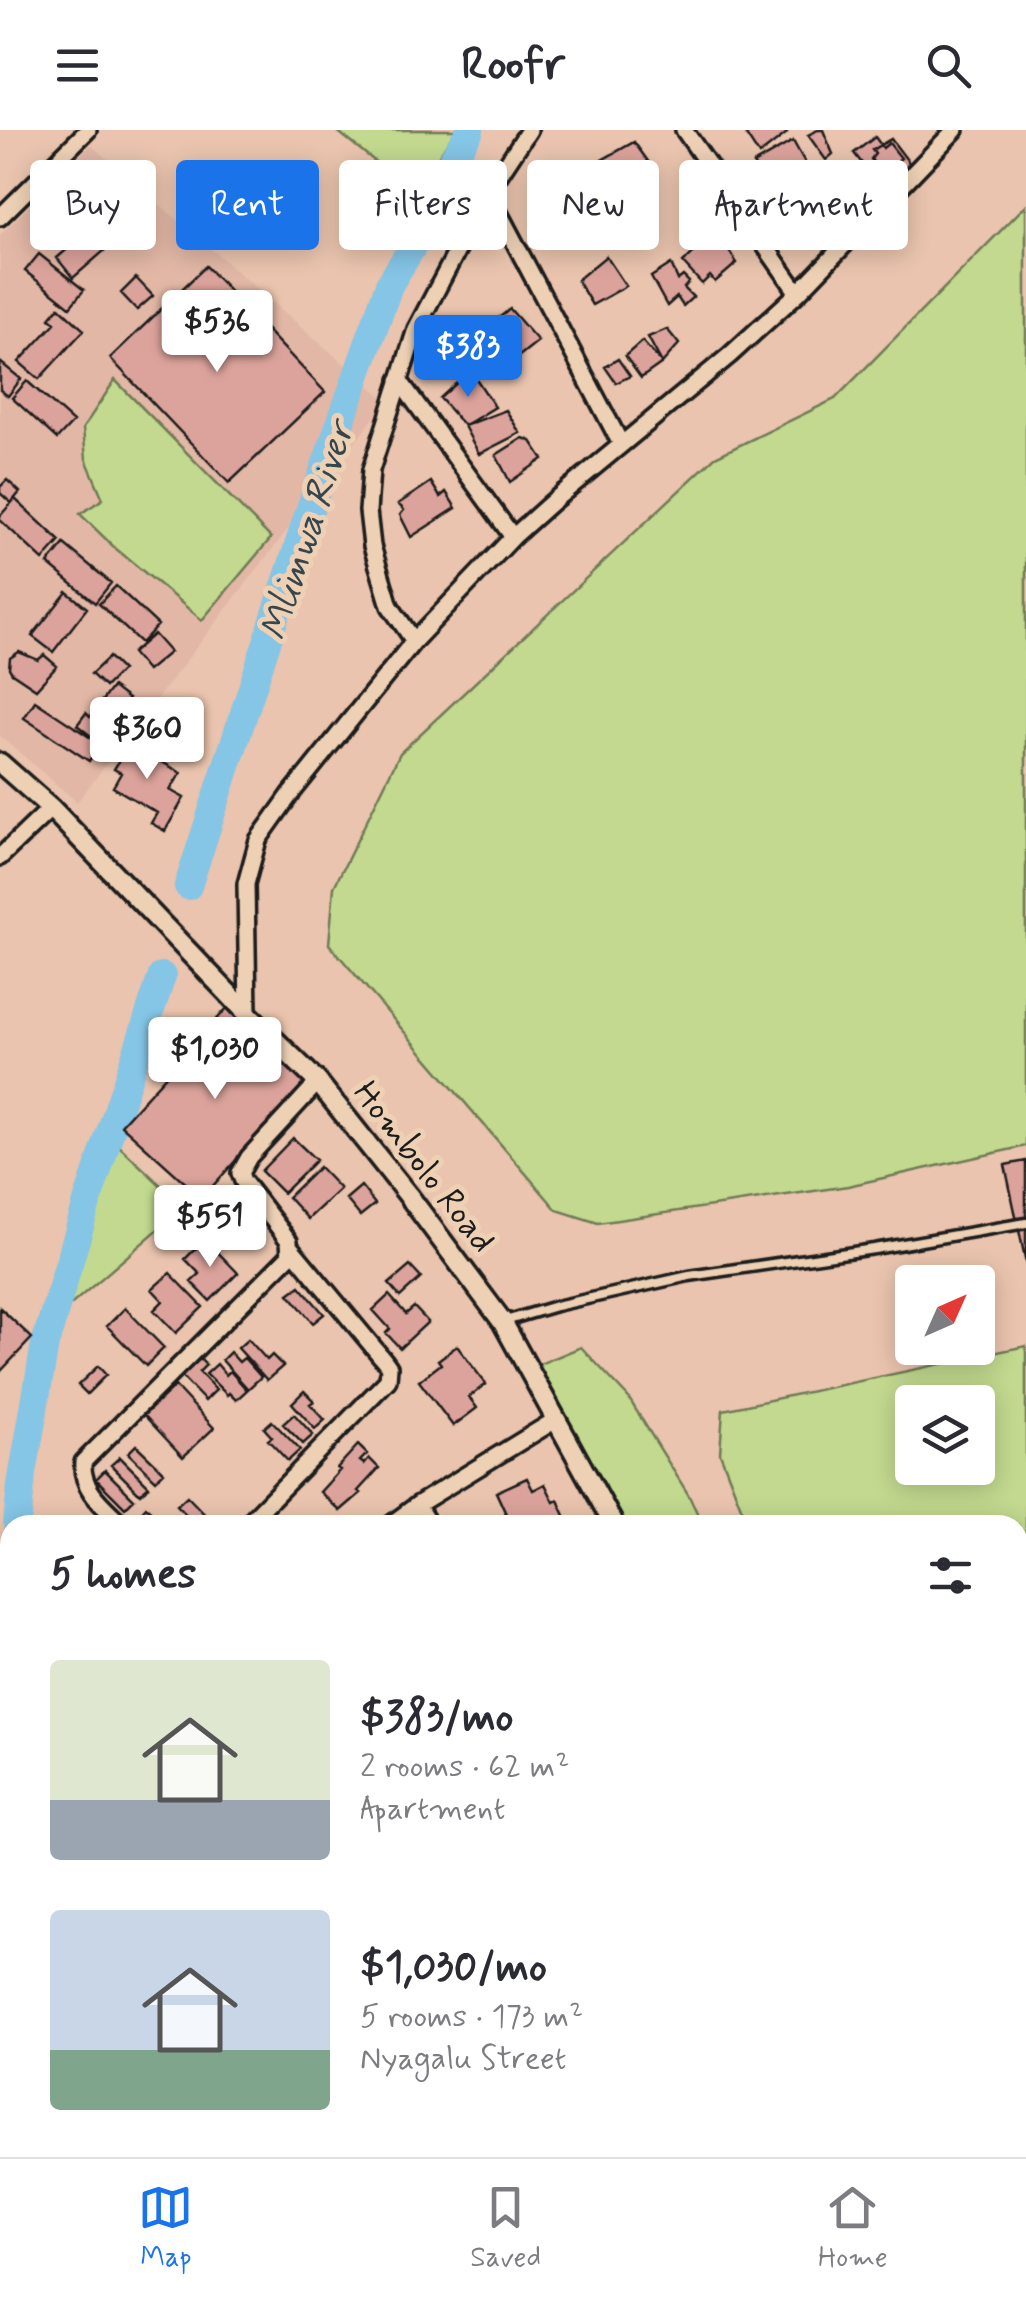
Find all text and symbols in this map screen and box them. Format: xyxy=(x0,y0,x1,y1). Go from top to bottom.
text: Roofr xyxy=(461,36,565,95)
icon: menu xyxy=(50,38,105,93)
icon: search xyxy=(921,38,976,93)
chip: Buy xyxy=(30,160,156,250)
chip: Rent xyxy=(176,160,319,250)
chip: Filters xyxy=(339,160,507,250)
chip: New xyxy=(527,160,659,250)
chip: Apartment xyxy=(679,160,908,250)
pin: $536 xyxy=(158,290,276,375)
text: $536 xyxy=(184,301,250,343)
pin: $383 xyxy=(409,315,527,400)
text: $383 xyxy=(436,326,500,368)
water label: Mlimwa River xyxy=(250,412,368,647)
pin: $360 xyxy=(88,697,206,782)
text: $360 xyxy=(112,708,182,750)
pin: $1,030 xyxy=(134,1017,296,1102)
text: $1,030 xyxy=(170,1028,260,1070)
street label: Hombolo Road xyxy=(342,1072,505,1263)
pin: $551 xyxy=(151,1185,269,1270)
text: $551 xyxy=(176,1196,244,1238)
north arrow xyxy=(895,1265,995,1365)
map controls xyxy=(895,1265,995,1485)
button: layers xyxy=(895,1385,995,1485)
text: 5 homes xyxy=(50,1548,196,1603)
icon: filters xyxy=(923,1548,978,1603)
text: $383/mo xyxy=(360,1691,514,1746)
icon: home xyxy=(130,1700,250,1820)
text: 2 rooms · 62 m² xyxy=(360,1746,569,1788)
text: Apartment xyxy=(360,1788,505,1830)
text: $1,030/mo xyxy=(360,1941,547,1996)
icon: home xyxy=(130,1950,250,2070)
text: 5 rooms · 173 m² xyxy=(360,1996,583,2038)
text: Nyagalu Street xyxy=(360,2038,567,2080)
tab: Map xyxy=(138,2180,193,2277)
tab: Saved xyxy=(470,2180,541,2277)
tab: Home xyxy=(818,2180,888,2277)

